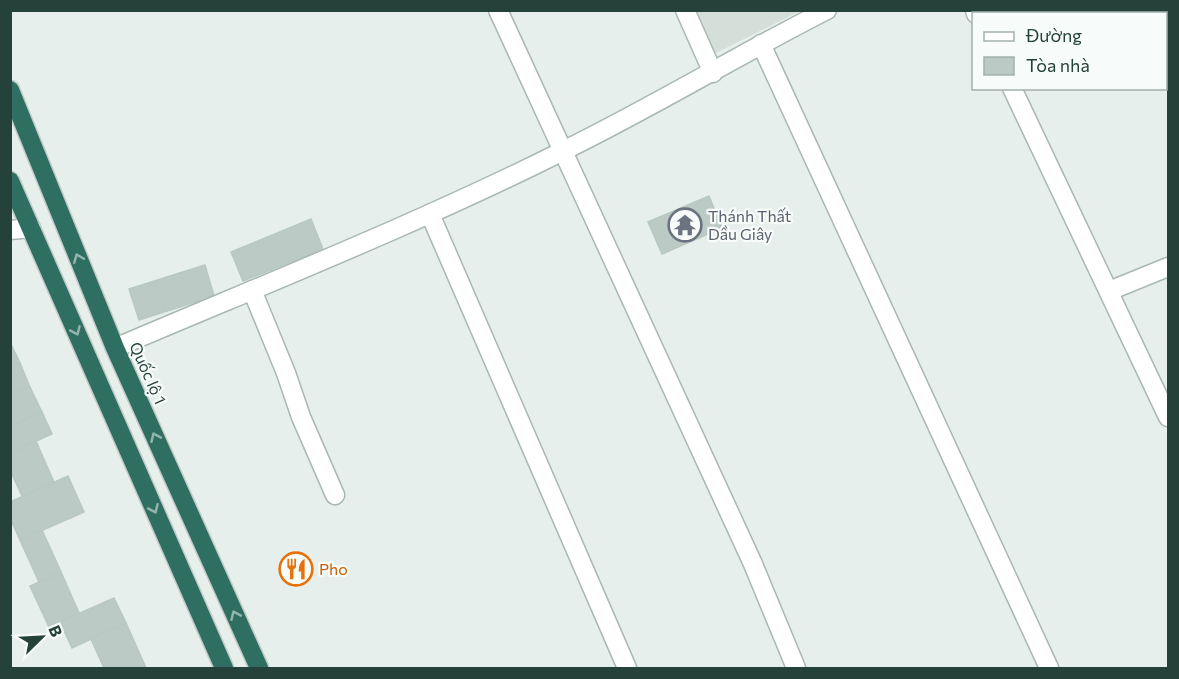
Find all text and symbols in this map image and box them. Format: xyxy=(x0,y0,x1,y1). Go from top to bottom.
legend xyxy=(972,12,1167,90)
text: Đường xyxy=(1025,24,1082,46)
text: Tòa nhà xyxy=(1026,54,1090,76)
place label: Thánh Thất Dầu Giây xyxy=(708,206,792,243)
temple icon: Thánh Thất Dầu Giây xyxy=(667,207,703,243)
one-way arrow xyxy=(73,253,85,264)
one-way arrow xyxy=(69,324,81,335)
street label: Quốc lộ 1 xyxy=(126,339,171,407)
one-way arrow xyxy=(150,433,162,444)
one-way arrow xyxy=(147,503,159,514)
restaurant icon: Pho xyxy=(278,551,314,587)
place label: Pho xyxy=(319,559,348,578)
north arrow xyxy=(12,607,72,667)
one-way arrow xyxy=(230,611,242,622)
text: B xyxy=(45,622,67,640)

